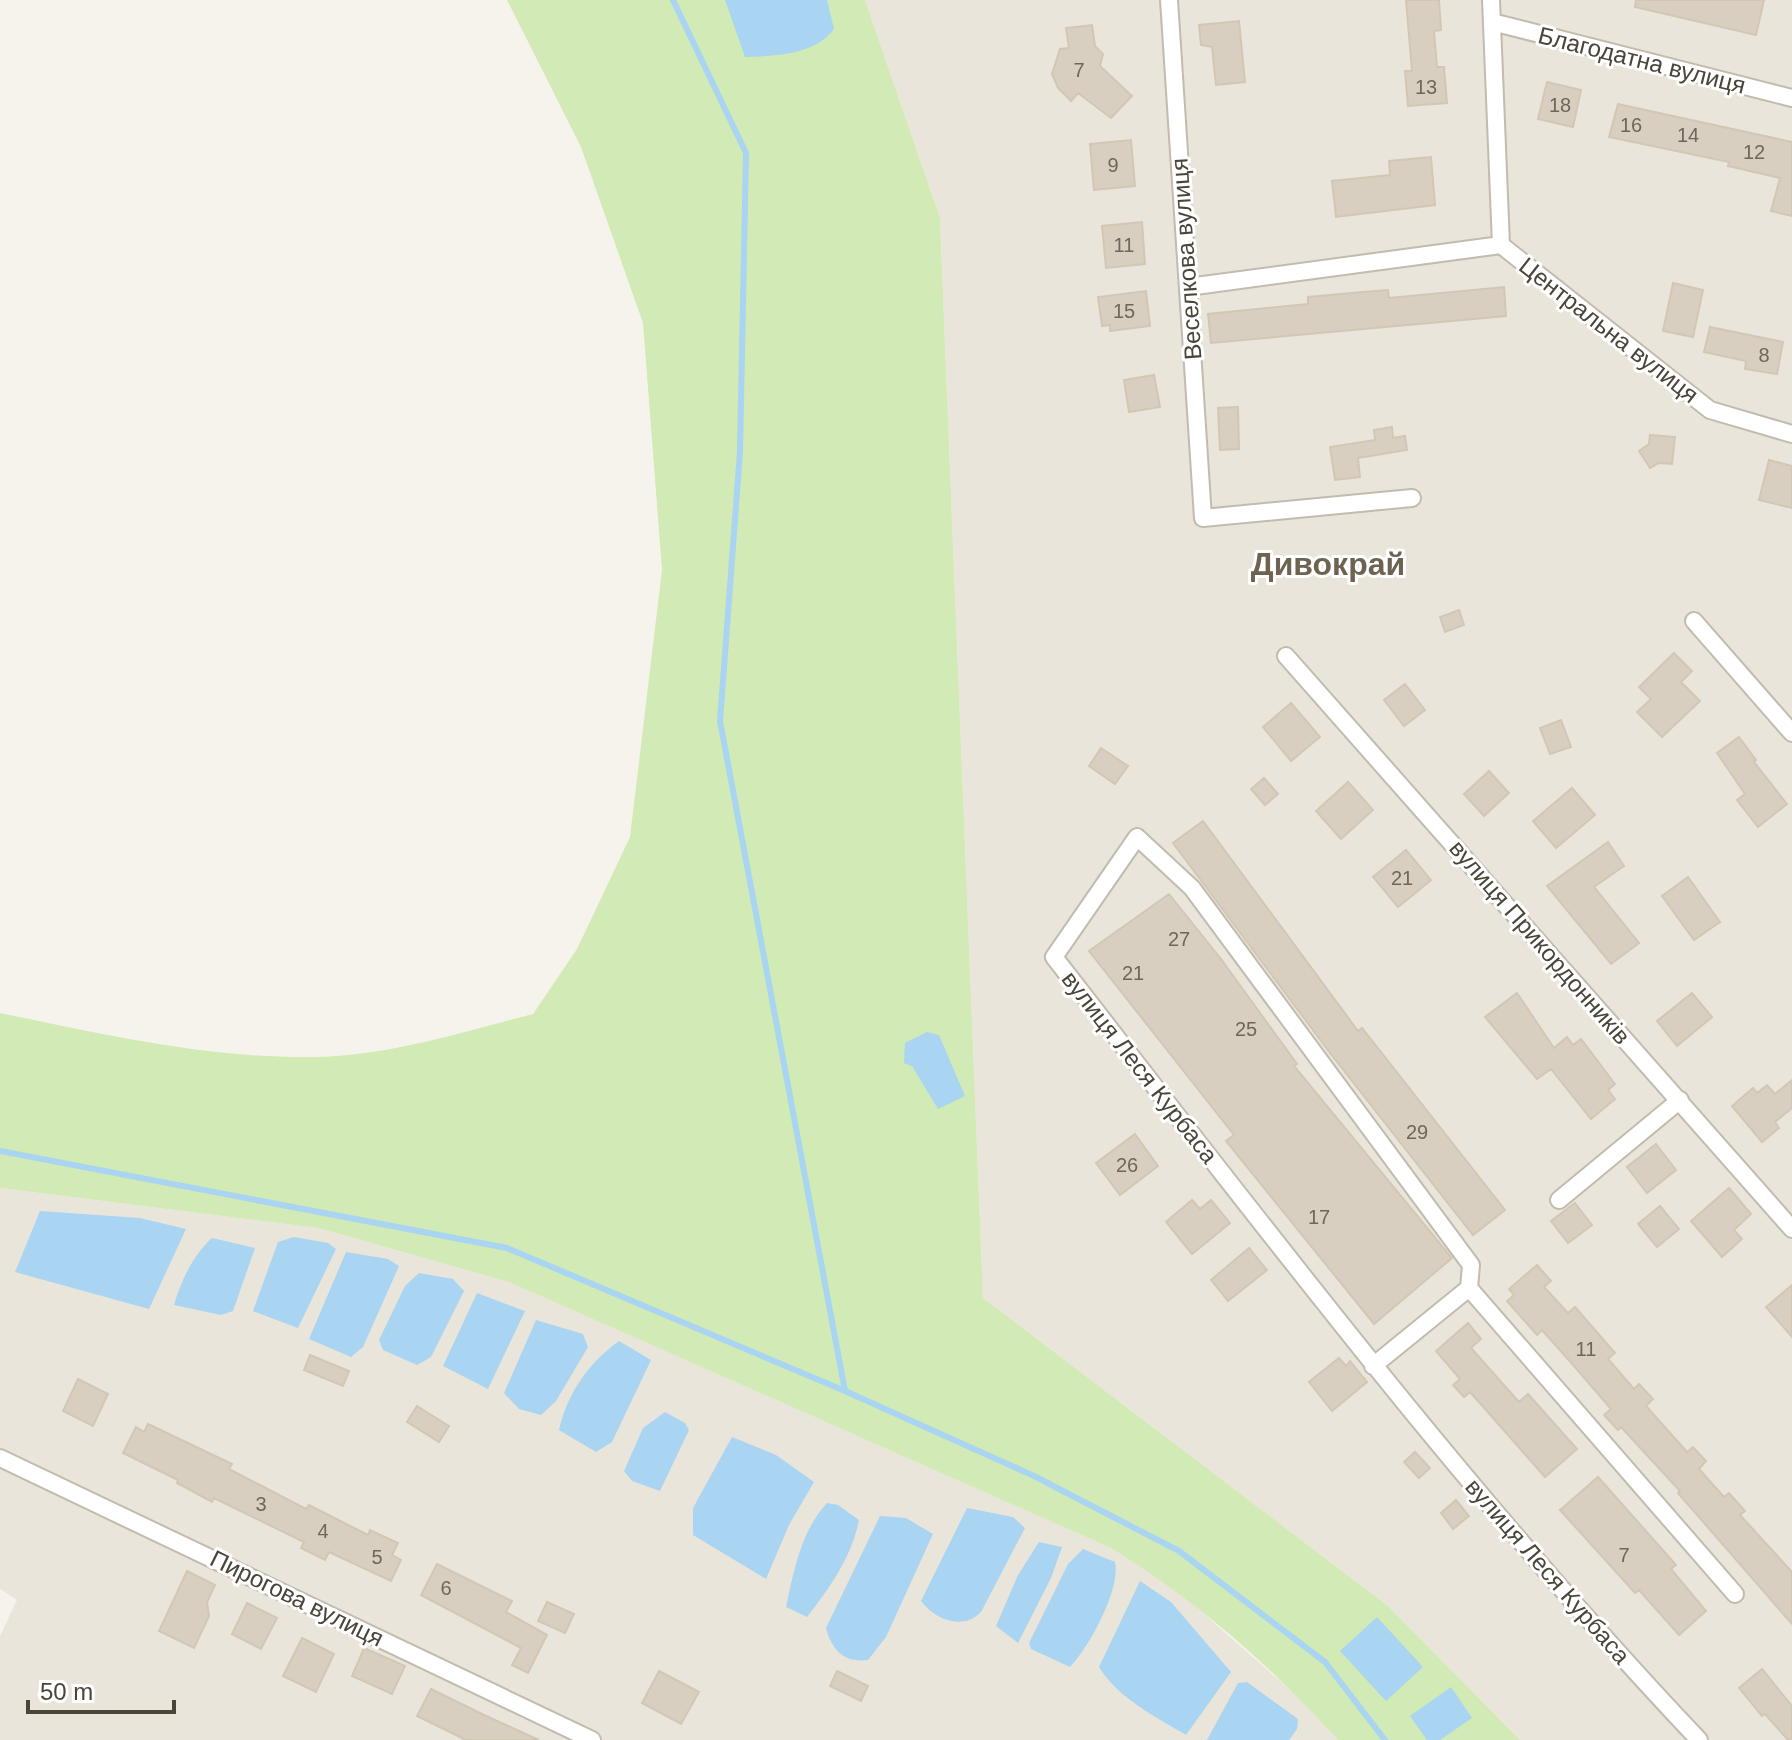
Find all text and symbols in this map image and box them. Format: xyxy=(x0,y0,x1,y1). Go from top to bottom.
street label: Благодатна вулиця xyxy=(1535,21,1749,99)
house number: 7 xyxy=(1073,59,1085,81)
house number: 13 xyxy=(1415,76,1437,98)
house number: 18 xyxy=(1549,94,1571,116)
house number: 16 xyxy=(1620,114,1642,136)
house number: 14 xyxy=(1677,124,1699,146)
house number: 12 xyxy=(1743,141,1765,163)
house number: 9 xyxy=(1107,154,1119,176)
street label: Веселкова вулиця xyxy=(1165,157,1207,361)
house number: 11 xyxy=(1114,234,1134,256)
street label: Центральна вулиця xyxy=(1514,252,1704,408)
house number: 15 xyxy=(1113,300,1135,322)
house number: 8 xyxy=(1758,344,1770,366)
district label: Дивокрай xyxy=(1251,546,1405,582)
street label: вулиця Прикордонників xyxy=(1444,835,1636,1049)
house number: 21 xyxy=(1391,867,1413,889)
house number: 27 xyxy=(1168,928,1190,950)
house number: 21 xyxy=(1122,962,1144,984)
street label: вулиця Леся Курбаса xyxy=(1057,966,1224,1169)
house number: 25 xyxy=(1235,1018,1257,1040)
house number: 29 xyxy=(1406,1121,1428,1143)
house number: 26 xyxy=(1116,1154,1138,1176)
house number: 17 xyxy=(1308,1206,1330,1228)
house number: 11 xyxy=(1576,1338,1596,1360)
street label: вулиця Леся Курбаса xyxy=(1460,1473,1636,1669)
house number: 3 xyxy=(255,1493,267,1515)
house number: 4 xyxy=(317,1520,329,1542)
street label: Пирогова вулиця xyxy=(206,1544,388,1652)
house number: 7 xyxy=(1618,1544,1630,1566)
house number: 5 xyxy=(371,1546,383,1568)
house number: 6 xyxy=(440,1577,452,1599)
scale bar xyxy=(28,1664,174,1714)
text: 50 m xyxy=(40,1678,93,1705)

